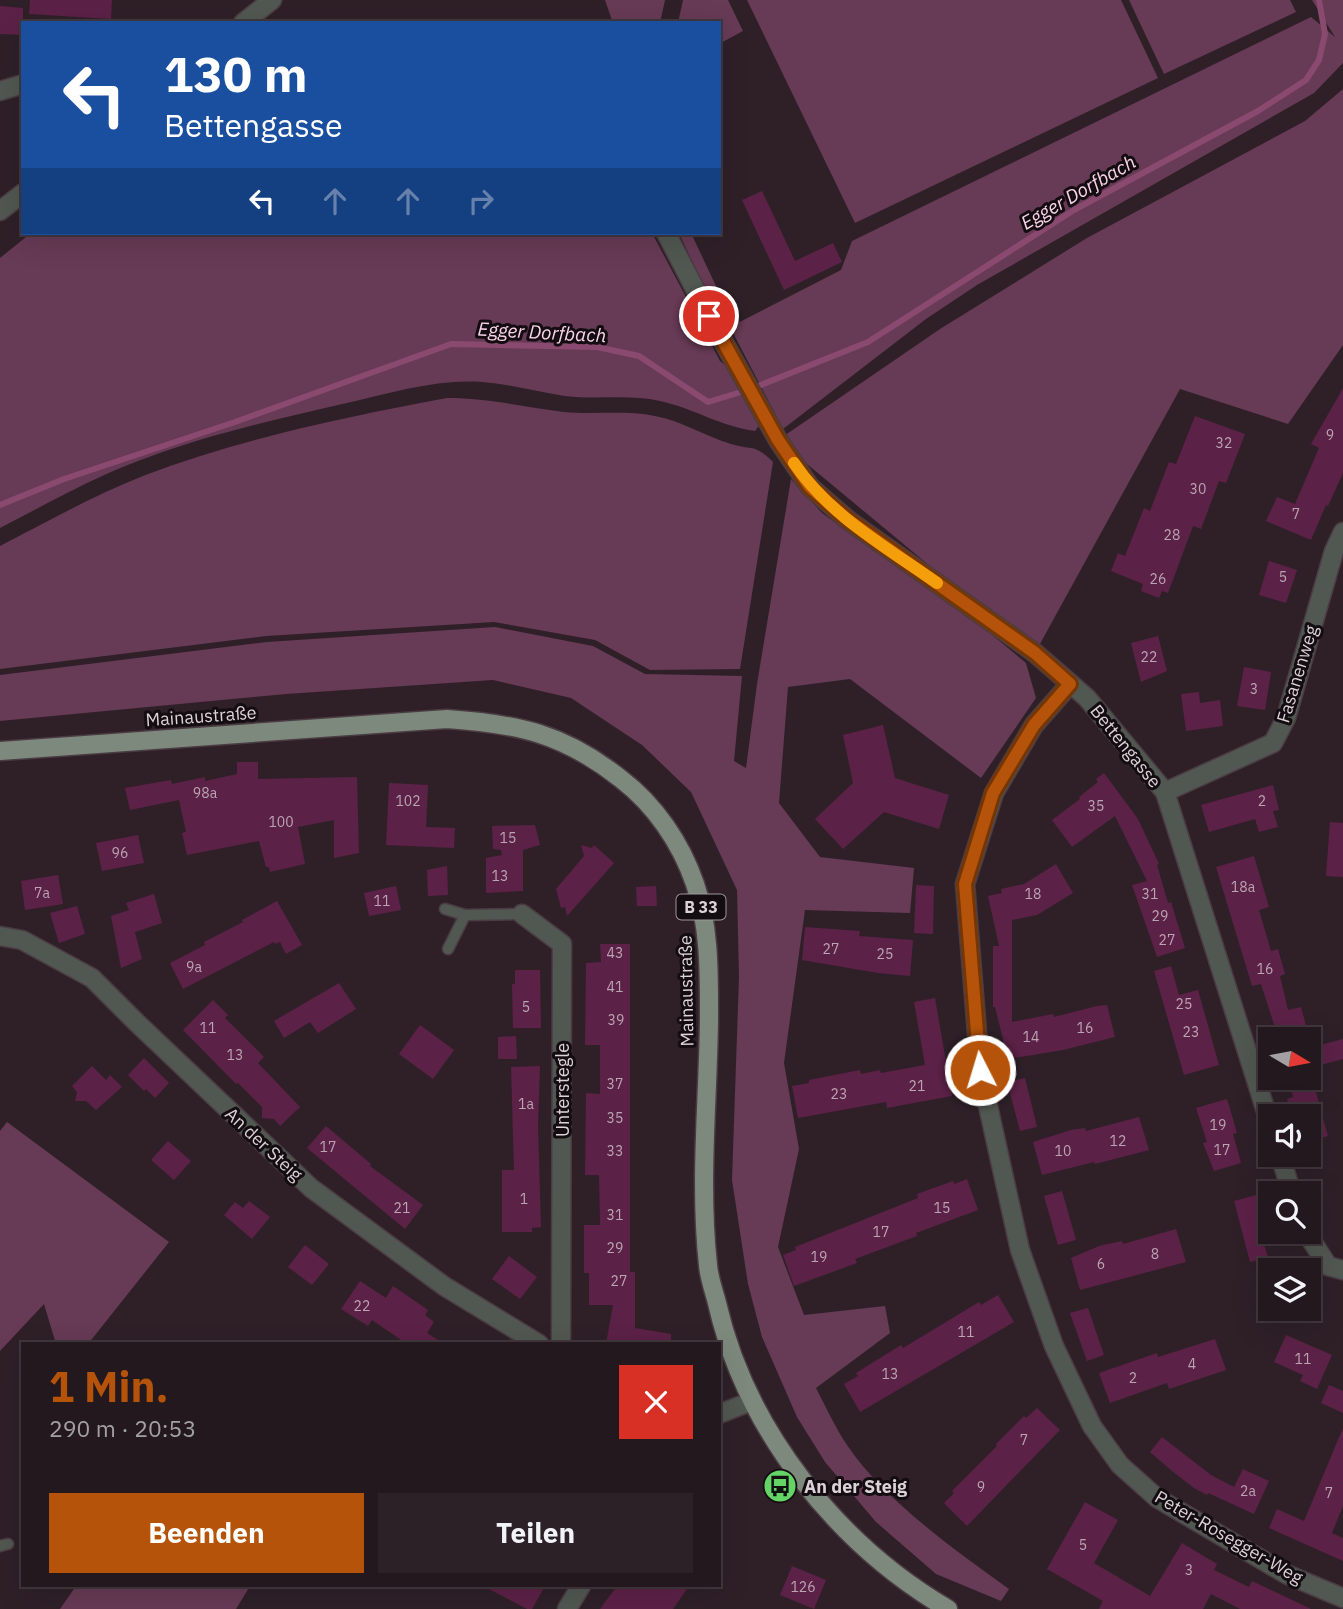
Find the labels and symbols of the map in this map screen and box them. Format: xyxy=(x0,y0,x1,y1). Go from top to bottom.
water label: Egger Dorfbach xyxy=(1016,149,1140,235)
pin xyxy=(679,286,739,346)
water label: Egger Dorfbach xyxy=(477,317,607,347)
house number: 9 xyxy=(1326,426,1334,444)
house number: 32 xyxy=(1216,434,1232,452)
house number: 30 xyxy=(1190,480,1206,498)
house number: 7 xyxy=(1292,505,1300,523)
house number: 28 xyxy=(1164,526,1180,544)
house number: 5 xyxy=(1279,568,1287,586)
house number: 26 xyxy=(1150,570,1166,588)
street label: Fasanenweg xyxy=(1271,622,1323,726)
house number: 22 xyxy=(1141,648,1157,666)
house number: 3 xyxy=(1250,680,1258,698)
street label: Bettengasse xyxy=(1085,700,1167,792)
street label: Mainaustraße xyxy=(145,701,257,731)
house number: 98a xyxy=(193,784,218,802)
house number: 102 xyxy=(395,792,421,810)
house number: 2 xyxy=(1258,792,1266,810)
house number: 35 xyxy=(1088,797,1104,815)
house number: 100 xyxy=(268,813,294,831)
house number: 15 xyxy=(500,829,516,847)
house number: 96 xyxy=(112,844,128,862)
house number: 13 xyxy=(492,867,508,885)
house number: 18a xyxy=(1231,878,1256,896)
house number: 7a xyxy=(34,884,50,902)
house number: 18 xyxy=(1025,885,1041,903)
house number: 31 xyxy=(1142,885,1158,903)
house number: 11 xyxy=(374,892,390,910)
road number: B 33 xyxy=(676,894,726,920)
house number: 29 xyxy=(1152,907,1168,925)
house number: 27 xyxy=(1159,931,1175,949)
street label: Mainaustraße xyxy=(674,935,698,1047)
house number: 27 xyxy=(823,940,839,958)
house number: 43 xyxy=(607,944,623,962)
house number: 25 xyxy=(877,945,893,963)
house number: 9a xyxy=(186,958,202,976)
house number: 16 xyxy=(1257,960,1273,978)
house number: 41 xyxy=(607,978,623,996)
house number: 25 xyxy=(1176,995,1192,1013)
house number: 5 xyxy=(522,998,530,1016)
house number: 39 xyxy=(608,1011,624,1029)
house number: 11 xyxy=(200,1019,216,1037)
house number: 16 xyxy=(1077,1019,1093,1037)
house number: 23 xyxy=(1183,1023,1199,1041)
north arrow xyxy=(1258,1027,1321,1090)
house number: 14 xyxy=(1023,1028,1039,1046)
position arrow xyxy=(943,1033,1017,1107)
street label: Unterstegle xyxy=(551,1043,574,1137)
house number: 13 xyxy=(227,1046,243,1064)
house number: 37 xyxy=(607,1075,623,1093)
house number: 21 xyxy=(909,1077,925,1095)
house number: 23 xyxy=(831,1085,847,1103)
house number: 1a xyxy=(518,1095,534,1113)
street label: An der Steig xyxy=(220,1102,308,1186)
house number: 35 xyxy=(607,1109,623,1127)
house number: 19 xyxy=(1210,1116,1226,1134)
house number: 12 xyxy=(1110,1132,1126,1150)
house number: 17 xyxy=(320,1138,336,1156)
house number: 17 xyxy=(1214,1141,1230,1159)
house number: 33 xyxy=(607,1142,623,1160)
house number: 10 xyxy=(1055,1142,1071,1160)
house number: 1 xyxy=(520,1190,528,1208)
house number: 21 xyxy=(394,1199,410,1217)
house number: 15 xyxy=(934,1199,950,1217)
house number: 31 xyxy=(607,1206,623,1224)
house number: 17 xyxy=(873,1223,889,1241)
house number: 29 xyxy=(607,1239,623,1257)
house number: 8 xyxy=(1151,1245,1159,1263)
house number: 19 xyxy=(811,1248,827,1266)
house number: 6 xyxy=(1097,1255,1105,1273)
house number: 27 xyxy=(611,1272,627,1290)
house number: 22 xyxy=(354,1297,370,1315)
house number: 11 xyxy=(958,1323,974,1341)
house number: 11 xyxy=(1295,1350,1311,1368)
house number: 4 xyxy=(1188,1355,1196,1373)
house number: 13 xyxy=(882,1365,898,1383)
house number: 2 xyxy=(1129,1369,1137,1387)
house number: 7 xyxy=(1020,1431,1028,1449)
bus stop icon: An der Steig xyxy=(761,1467,799,1505)
place label: An der Steig xyxy=(804,1475,907,1498)
house number: 9 xyxy=(977,1478,985,1496)
house number: 2a xyxy=(1240,1482,1256,1500)
house number: 7 xyxy=(1325,1484,1333,1502)
street label: Peter-Rosegger-Weg xyxy=(1151,1485,1308,1589)
house number: 5 xyxy=(1079,1536,1087,1554)
house number: 3 xyxy=(1185,1561,1193,1579)
house number: 126 xyxy=(790,1578,816,1596)

